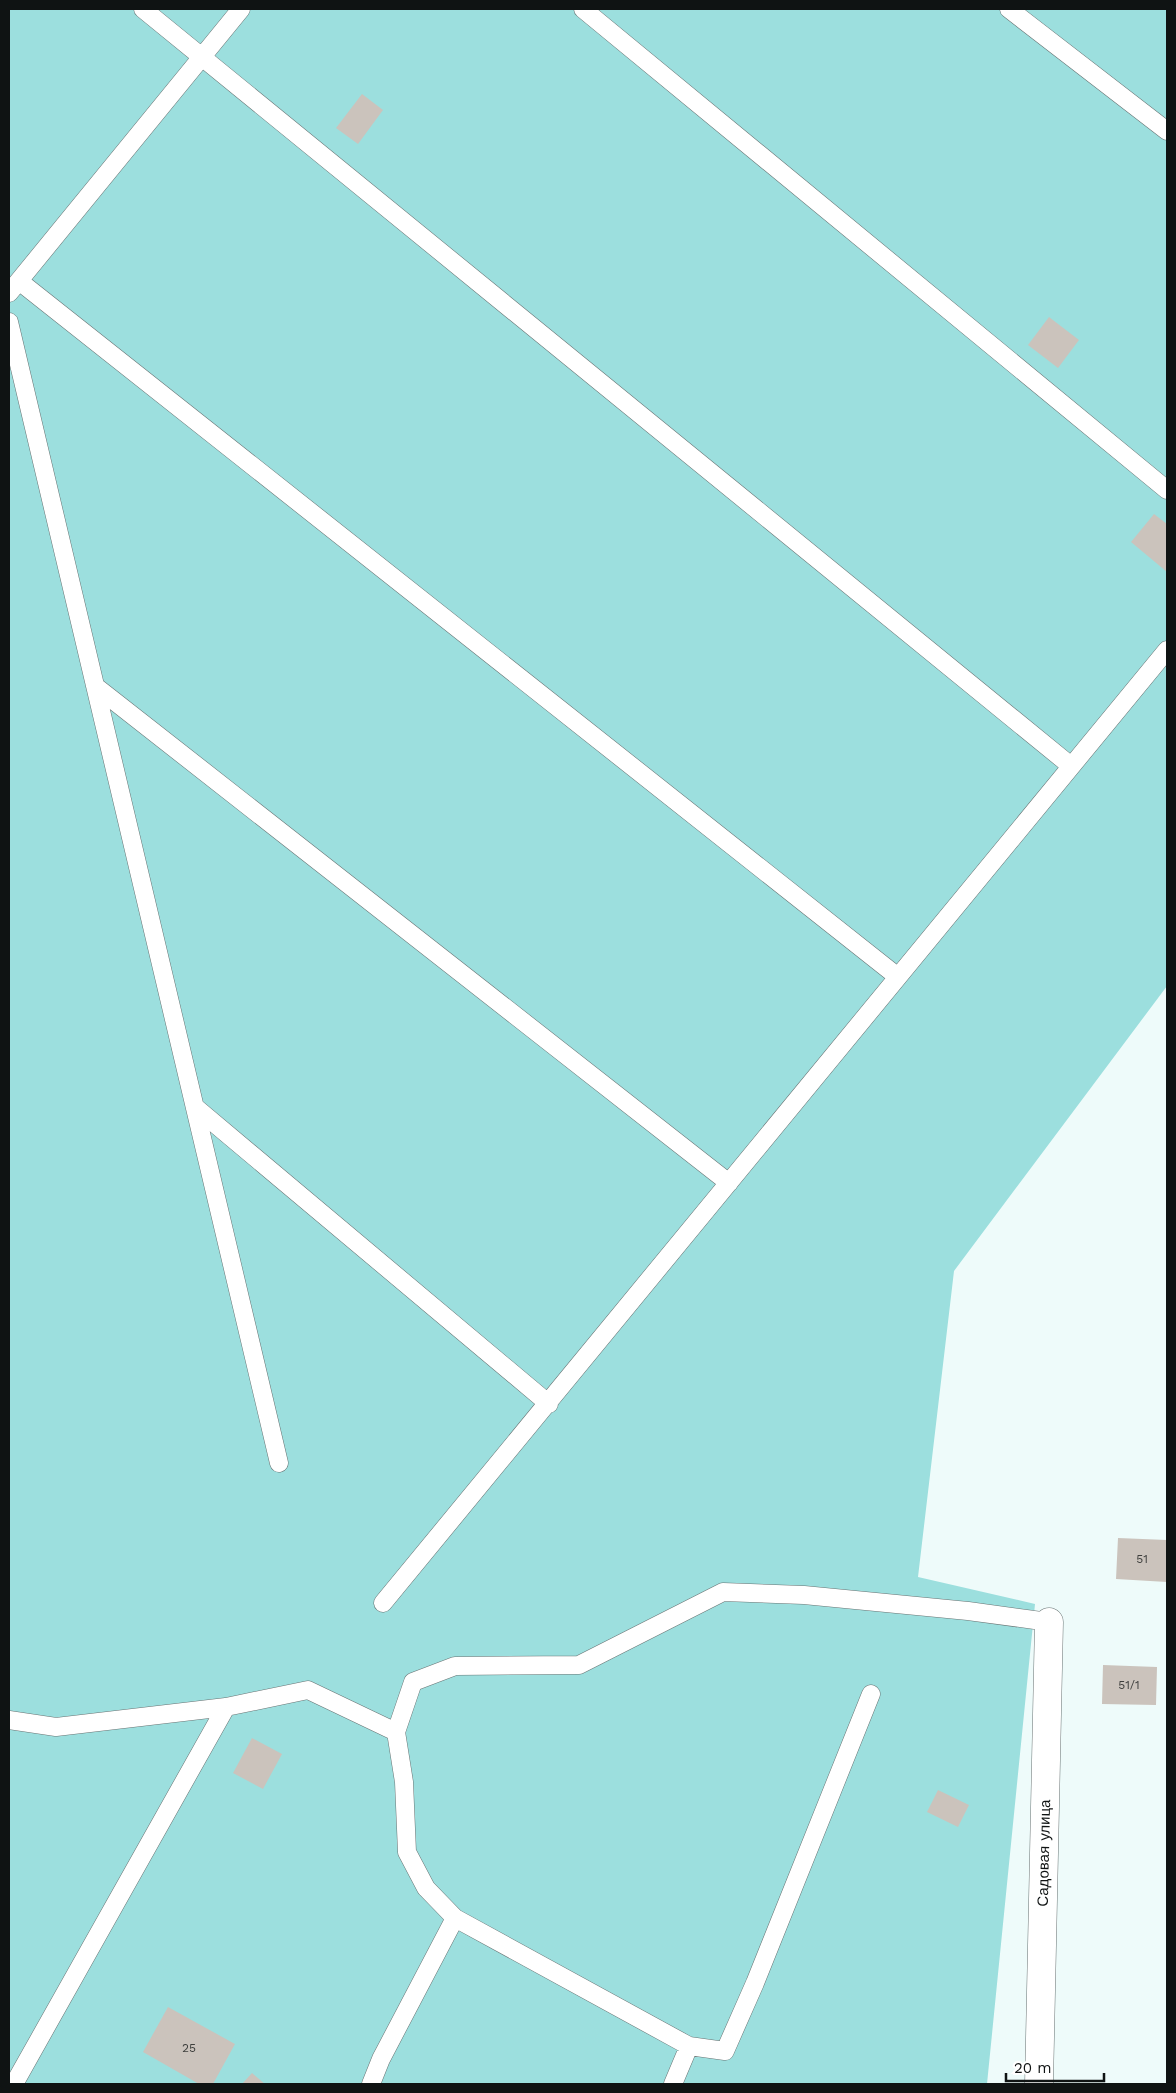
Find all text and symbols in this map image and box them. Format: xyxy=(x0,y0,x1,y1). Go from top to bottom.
house number: 51 xyxy=(1136,1552,1148,1566)
house number: 51/1 xyxy=(1118,1678,1140,1692)
street label: Садовая улица xyxy=(1034,1799,1054,1907)
house number: 25 xyxy=(182,2041,196,2055)
scale bar xyxy=(1006,2050,1104,2082)
text: 20 m xyxy=(1014,2059,1052,2077)

